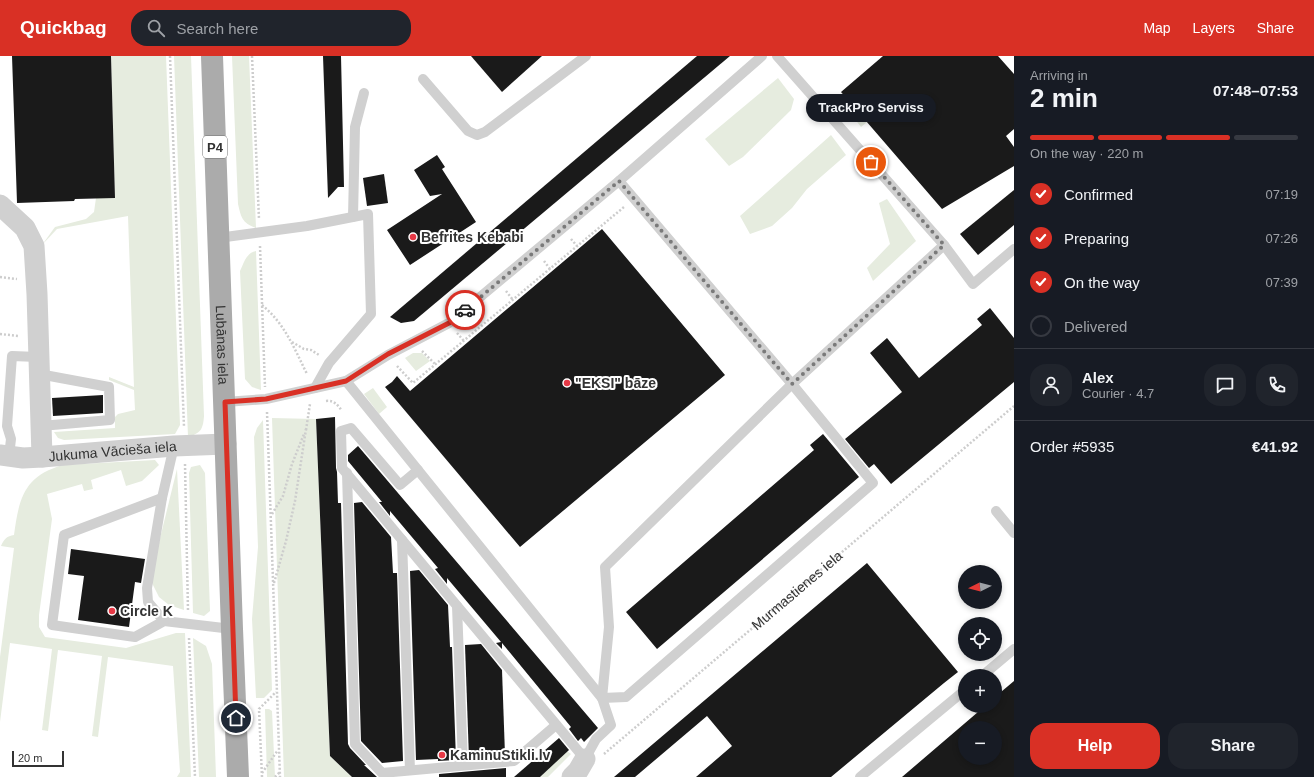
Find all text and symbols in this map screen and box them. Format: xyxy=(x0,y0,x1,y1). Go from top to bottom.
search box xyxy=(131,10,411,46)
text: Quickbag xyxy=(20,17,107,38)
icon: search xyxy=(145,17,167,39)
text: Search here xyxy=(177,20,258,37)
text: Map xyxy=(1143,20,1171,36)
text: Layers xyxy=(1193,20,1235,36)
text: Share xyxy=(1257,20,1294,36)
text: Arriving in xyxy=(1030,68,1088,83)
text: 07:48–07:53 xyxy=(1213,82,1298,99)
text: 2 min xyxy=(1030,83,1098,113)
callout: TrackPro Serviss xyxy=(806,94,936,122)
text: TrackPro Serviss xyxy=(818,100,924,115)
road number: P4 xyxy=(203,136,227,158)
pin xyxy=(854,145,888,179)
text: On the way · 220 m xyxy=(1030,146,1143,161)
icon: bag xyxy=(860,151,882,173)
icon: check xyxy=(1030,183,1052,205)
text: Confirmed xyxy=(1064,186,1133,203)
text: 07:19 xyxy=(1265,187,1298,202)
icon: check xyxy=(1030,227,1052,249)
place label: Befrites Kebabi xyxy=(421,229,524,245)
text: Preparing xyxy=(1064,230,1129,247)
text: 07:26 xyxy=(1265,231,1298,246)
marker: Befrites Kebabi xyxy=(408,232,418,242)
icon: check xyxy=(1030,271,1052,293)
text: On the way xyxy=(1064,274,1140,291)
text: 07:39 xyxy=(1265,275,1298,290)
courier xyxy=(445,290,485,330)
icon: car xyxy=(454,299,476,321)
street label: Lubānas iela xyxy=(213,305,231,385)
text: Delivered xyxy=(1064,318,1127,335)
button: person xyxy=(1030,364,1072,406)
button: chat xyxy=(1204,364,1246,406)
button: phone xyxy=(1256,364,1298,406)
text: Alex xyxy=(1082,369,1114,386)
place label: "EKSI" bāze xyxy=(575,375,656,391)
marker: "EKSI" bāze xyxy=(562,378,572,388)
text: Courier · 4.7 xyxy=(1082,386,1154,401)
street label: Jukuma Vācieša iela xyxy=(48,438,177,464)
text: Order #5935 xyxy=(1030,438,1114,455)
text: €41.92 xyxy=(1252,438,1298,455)
street label: Murmastienes iela xyxy=(748,547,846,633)
north arrow xyxy=(958,565,1002,609)
map controls xyxy=(958,565,1002,765)
place label: Circle K xyxy=(120,603,173,619)
marker: Circle K xyxy=(107,606,117,616)
button: locate xyxy=(958,617,1002,661)
button: + xyxy=(958,669,1002,713)
pin xyxy=(219,701,253,735)
icon: home xyxy=(225,707,247,729)
button: − xyxy=(958,721,1002,765)
button: Help xyxy=(1030,723,1160,769)
button: Share xyxy=(1168,723,1298,769)
place label: KaminuStikli.lv xyxy=(450,747,551,763)
scale bar xyxy=(12,749,64,768)
marker: KaminuStikli.lv xyxy=(437,750,447,760)
text: 20 m xyxy=(18,752,42,764)

